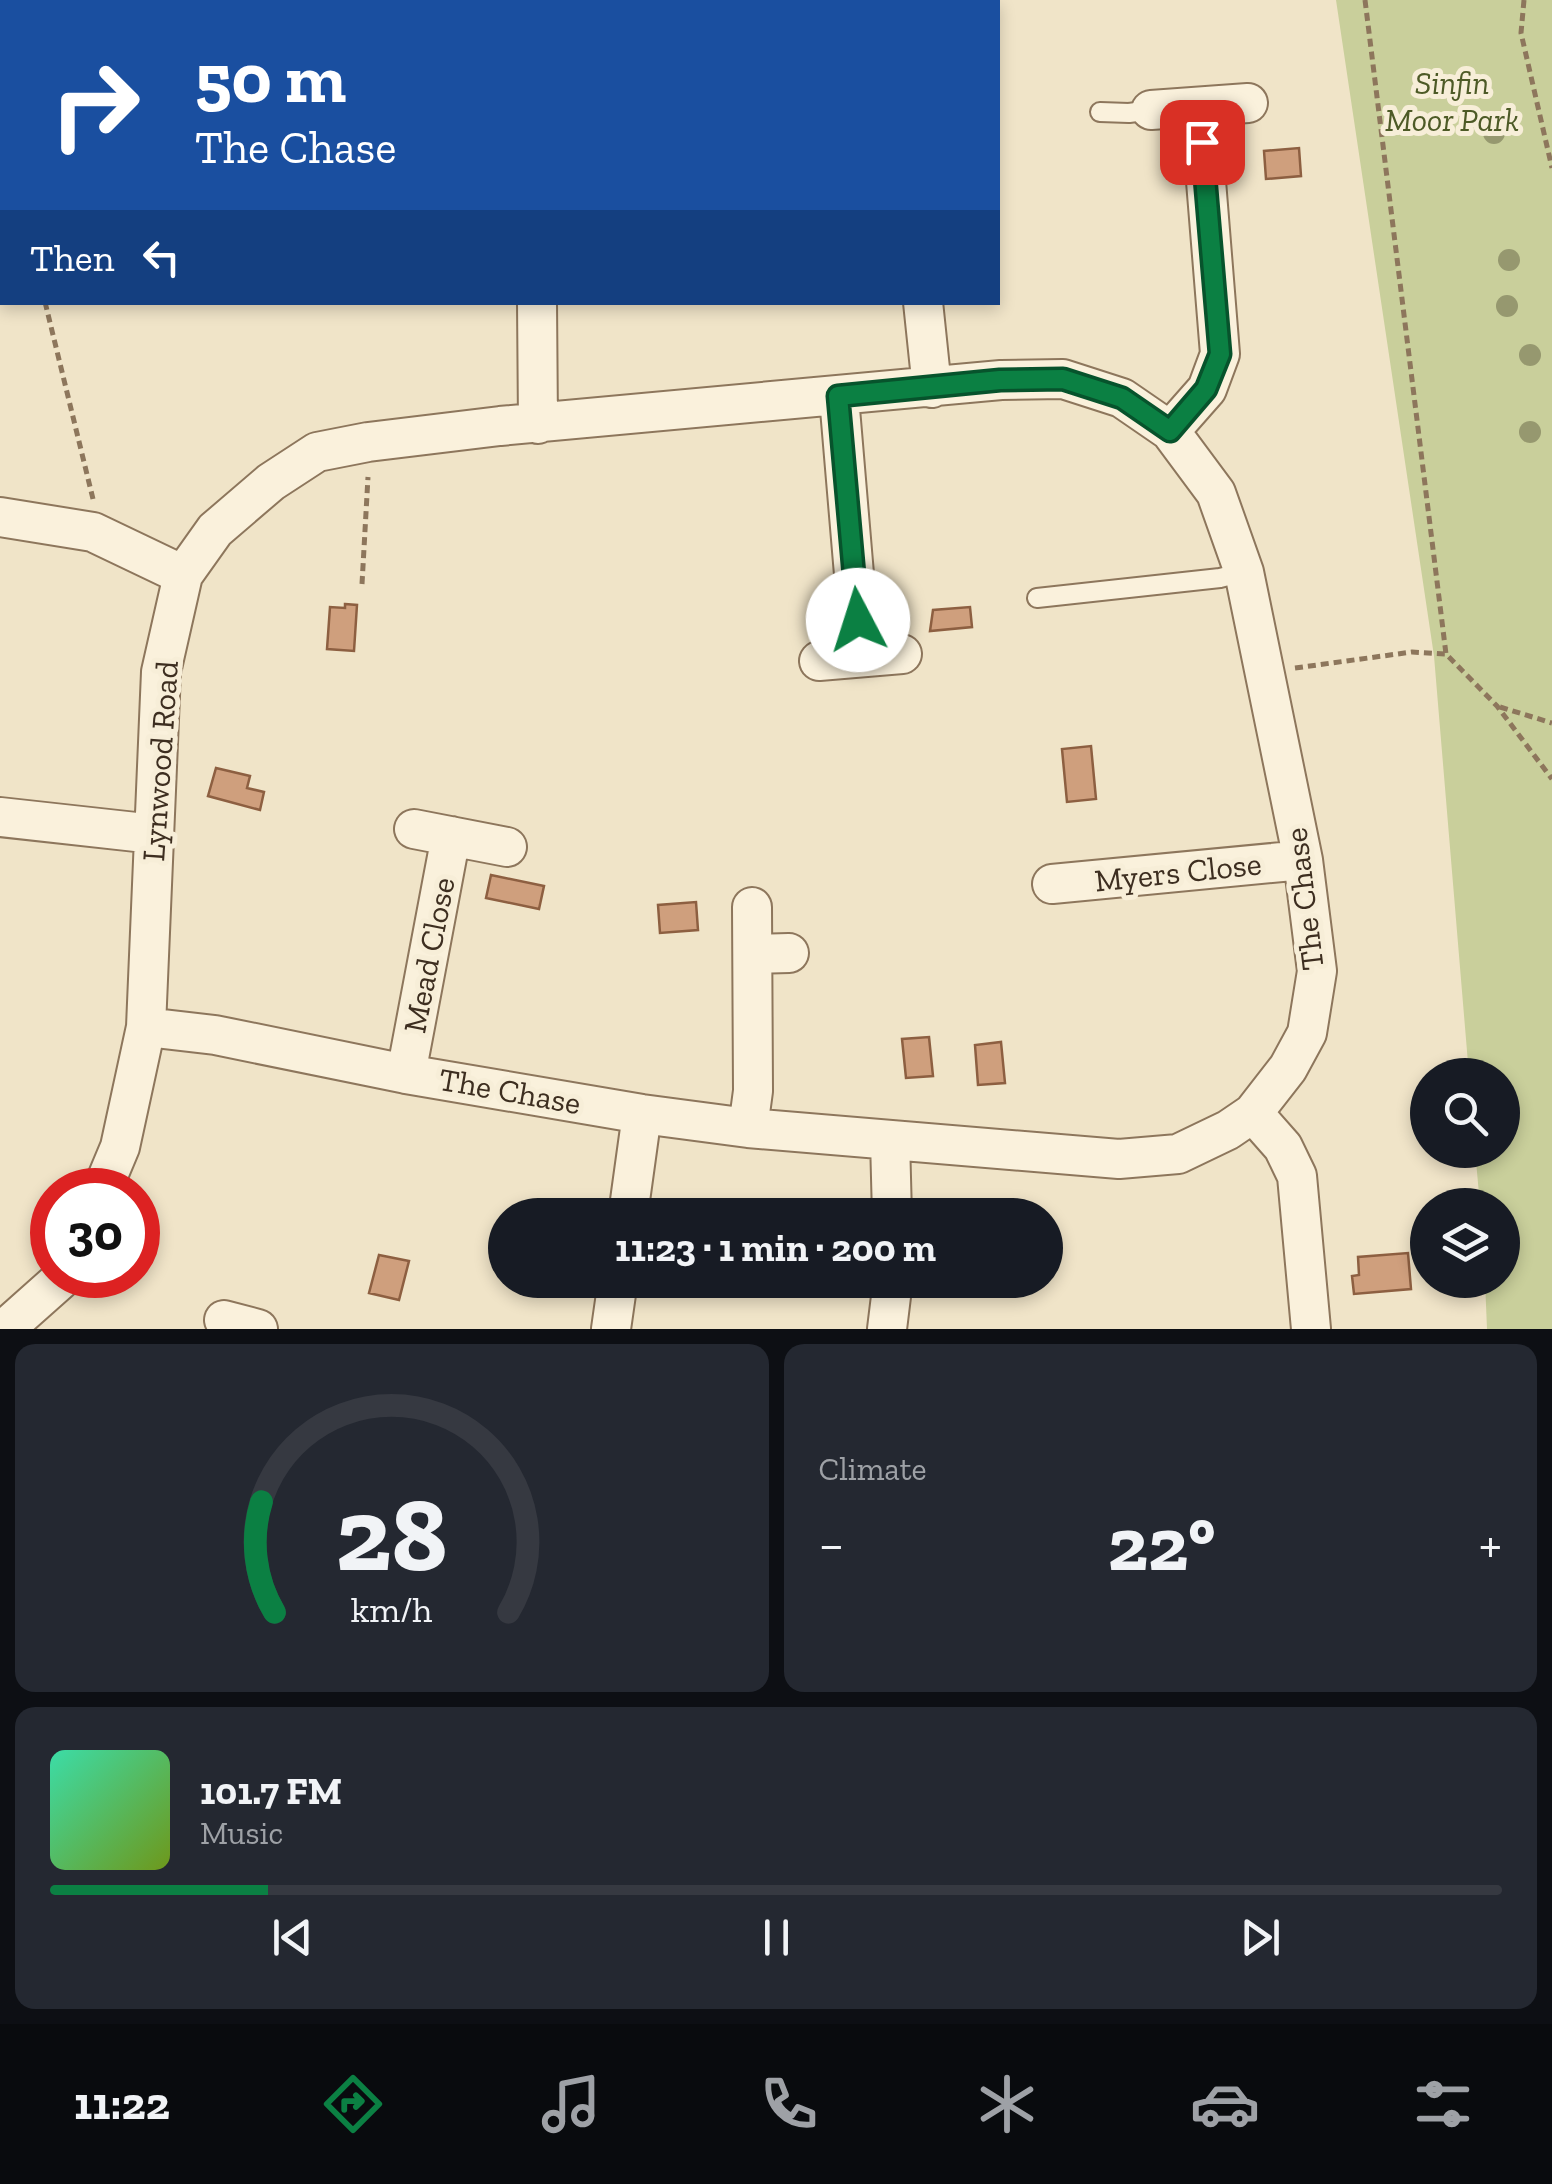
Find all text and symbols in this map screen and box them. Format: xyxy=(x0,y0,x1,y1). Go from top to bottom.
text: 50 m xyxy=(195,36,346,120)
icon: right xyxy=(30,40,160,170)
park label: Sinfin Moor Park xyxy=(1385,64,1519,139)
pin xyxy=(1160,100,1245,185)
icon: arrive xyxy=(1175,115,1230,170)
text: The Chase xyxy=(195,121,396,175)
icon: left xyxy=(134,230,189,285)
text: Then xyxy=(30,235,114,281)
position arrow xyxy=(806,568,910,672)
street label: Lynwood Road xyxy=(134,659,186,863)
street label: The Chase xyxy=(1276,826,1332,972)
street label: Myers Close xyxy=(1093,844,1263,900)
street label: Mead Close xyxy=(395,874,463,1036)
map controls xyxy=(1410,1058,1520,1298)
button: search xyxy=(1410,1058,1520,1168)
street label: The Chase xyxy=(436,1060,584,1122)
speed limit sign: 30 xyxy=(30,1168,160,1298)
button: layers xyxy=(1410,1188,1520,1298)
text: 11:23 · 1 min · 200 m xyxy=(615,1225,936,1271)
text: Climate xyxy=(819,1450,927,1488)
text: 28 xyxy=(336,1472,448,1597)
text: 22° xyxy=(1108,1499,1215,1589)
text: − xyxy=(819,1511,844,1577)
text: + xyxy=(1479,1511,1502,1577)
text: km/h xyxy=(351,1588,433,1631)
text: 101.7 FM xyxy=(200,1768,342,1814)
text: Music xyxy=(200,1814,283,1852)
icon: previous xyxy=(265,1910,320,1965)
icon: pause xyxy=(749,1910,804,1965)
icon: next xyxy=(1233,1910,1288,1965)
icon: directions xyxy=(318,2069,388,2139)
icon: music xyxy=(536,2069,606,2139)
icon: phone xyxy=(754,2069,824,2139)
icon: climate xyxy=(972,2069,1042,2139)
icon: car xyxy=(1190,2069,1260,2139)
icon: filters xyxy=(1408,2069,1478,2139)
text: 11:22 xyxy=(74,2077,170,2131)

